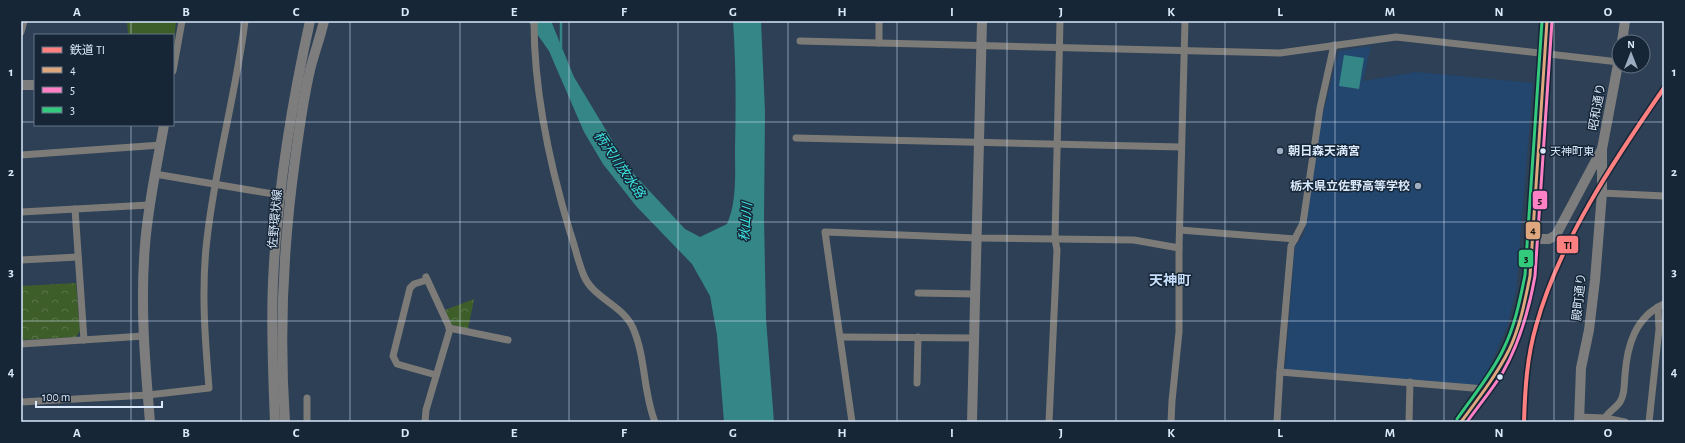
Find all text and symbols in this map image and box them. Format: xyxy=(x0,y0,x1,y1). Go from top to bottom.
text: A xyxy=(73,6,81,19)
text: B xyxy=(182,6,190,19)
text: C xyxy=(293,6,300,19)
text: D xyxy=(401,6,410,19)
text: E xyxy=(511,6,518,19)
text: F xyxy=(621,6,628,19)
text: G xyxy=(729,6,737,19)
text: H xyxy=(837,6,847,19)
text: I xyxy=(950,6,954,19)
text: J xyxy=(1059,6,1063,19)
text: K xyxy=(1167,6,1175,19)
text: L xyxy=(1277,6,1283,19)
text: M xyxy=(1385,6,1395,19)
text: N xyxy=(1494,6,1504,19)
text: O xyxy=(1604,6,1613,19)
legend xyxy=(34,34,174,126)
north arrow xyxy=(1611,34,1651,74)
text: N xyxy=(1627,39,1635,50)
text: 鉄道 TI xyxy=(70,43,105,56)
text: 4 xyxy=(70,64,76,76)
text: 1 xyxy=(9,66,13,79)
text: 1 xyxy=(1672,66,1676,79)
street label: 昭和通り xyxy=(1586,82,1607,132)
text: 5 xyxy=(70,84,75,96)
text: 3 xyxy=(70,104,75,116)
water label: 柄沢川放水路 xyxy=(591,129,648,201)
place label: 朝日森天満宮 xyxy=(1288,145,1360,157)
marker: 朝日森天満宮 xyxy=(1275,146,1285,156)
marker: 天神町東 xyxy=(1538,146,1548,156)
place label: 天神町東 xyxy=(1550,146,1594,157)
text: 2 xyxy=(8,166,14,179)
text: 2 xyxy=(1671,166,1677,179)
place label: 栃木県立佐野高等学校 xyxy=(1290,179,1410,192)
marker: 栃木県立佐野高等学校 xyxy=(1413,181,1423,191)
street label: 佐野環状線 xyxy=(265,188,284,249)
line badge: 5 xyxy=(1532,190,1548,210)
text: 5 xyxy=(1538,195,1543,206)
water label: 秋山川 xyxy=(737,200,755,242)
line badge: 4 xyxy=(1525,221,1541,240)
text: 4 xyxy=(1530,225,1536,236)
line badge: TI xyxy=(1556,235,1579,254)
text: TI xyxy=(1564,240,1572,251)
line badge: 3 xyxy=(1518,249,1534,268)
text: 3 xyxy=(1524,253,1529,264)
text: 3 xyxy=(8,266,14,279)
text: 3 xyxy=(1671,266,1677,279)
district label: 天神町 xyxy=(1149,272,1191,288)
street label: 殿町通り xyxy=(1570,272,1587,322)
text: 4 xyxy=(8,366,15,379)
text: 4 xyxy=(1671,366,1678,379)
unlabelled marker xyxy=(1495,372,1505,382)
scale bar xyxy=(36,383,162,409)
text: 100 m xyxy=(42,391,70,403)
text: A xyxy=(73,427,81,440)
text: B xyxy=(182,427,190,440)
text: C xyxy=(293,427,300,440)
text: D xyxy=(401,427,410,440)
text: E xyxy=(511,427,518,440)
text: F xyxy=(621,427,628,440)
text: G xyxy=(729,427,737,440)
text: H xyxy=(837,427,847,440)
text: I xyxy=(950,427,954,440)
text: J xyxy=(1059,427,1063,440)
text: K xyxy=(1167,427,1175,440)
text: L xyxy=(1277,427,1283,440)
text: M xyxy=(1385,427,1395,440)
text: N xyxy=(1494,427,1504,440)
text: O xyxy=(1604,427,1613,440)

